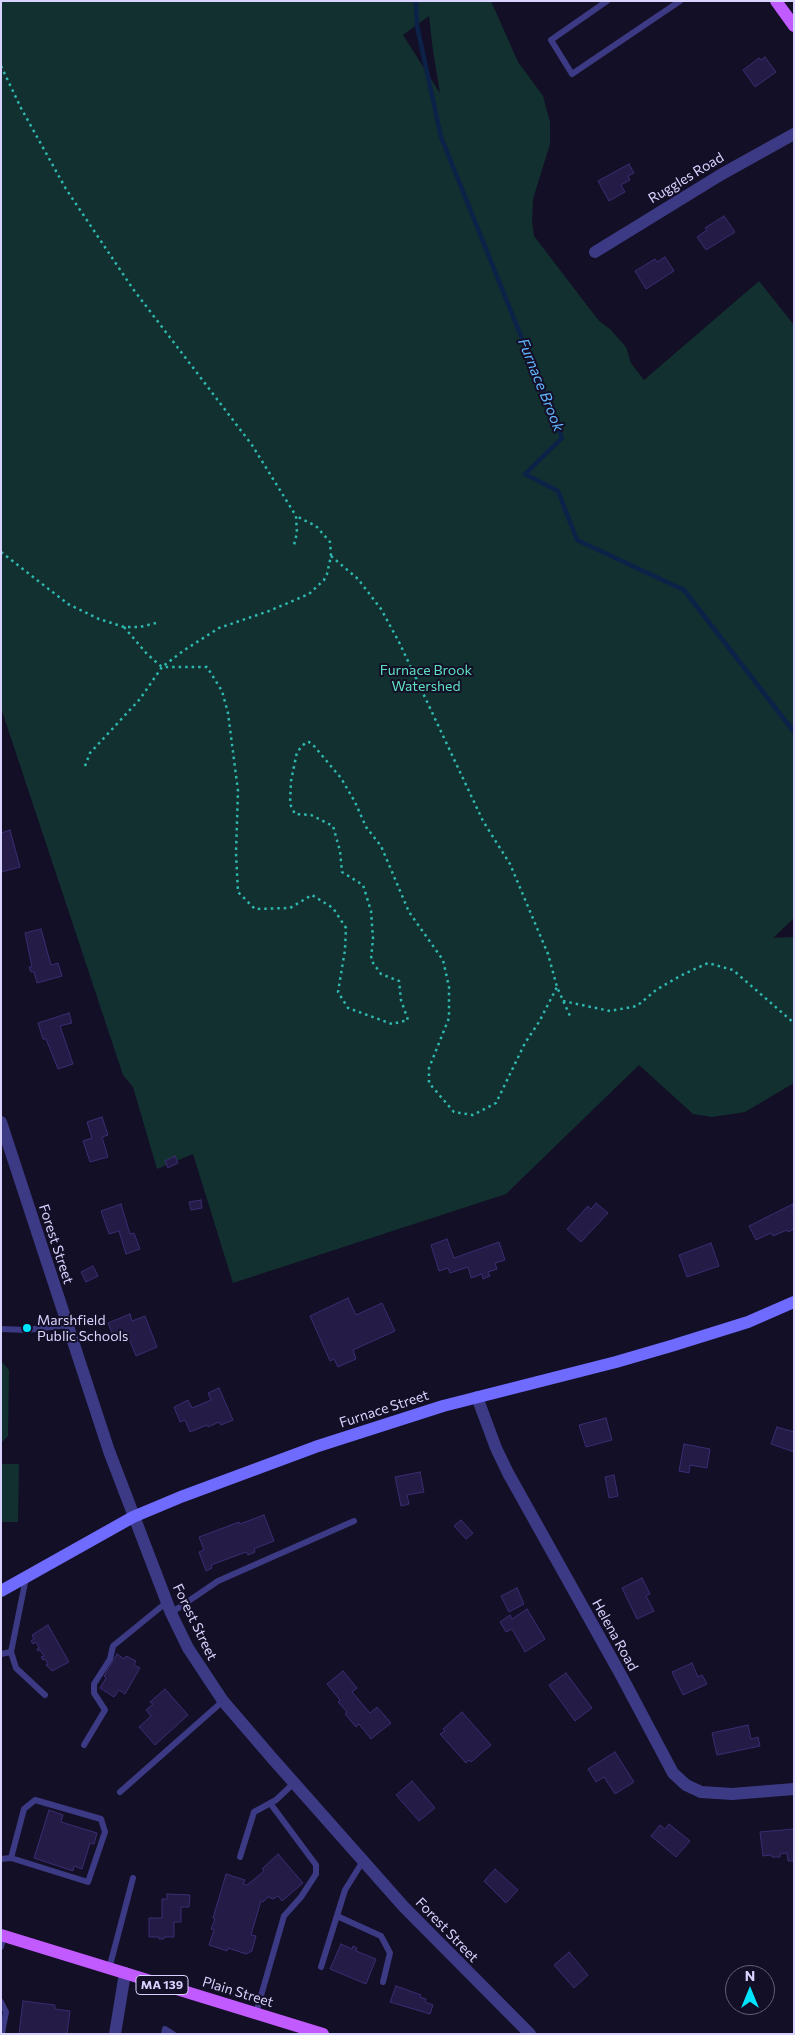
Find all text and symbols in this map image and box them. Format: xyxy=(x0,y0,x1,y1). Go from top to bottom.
street label: Ruggles Road xyxy=(645,149,727,207)
water label: Furnace Brook xyxy=(514,336,568,434)
park label: Furnace Brook Watershed xyxy=(380,662,472,694)
street label: Forest Street xyxy=(35,1202,77,1286)
place label: Marshfield Public Schools xyxy=(37,1312,128,1344)
marker: Marshfield Public Schools xyxy=(21,1322,33,1334)
street label: Furnace Street xyxy=(337,1387,431,1431)
street label: Forest Street xyxy=(169,1581,221,1663)
street label: Helena Road xyxy=(588,1596,642,1674)
street label: Forest Street xyxy=(412,1894,482,1966)
north arrow xyxy=(725,1965,775,2015)
text: N xyxy=(745,1967,755,1984)
street label: Plain Street xyxy=(200,1973,276,2011)
road number: MA 139 xyxy=(136,1976,188,1994)

